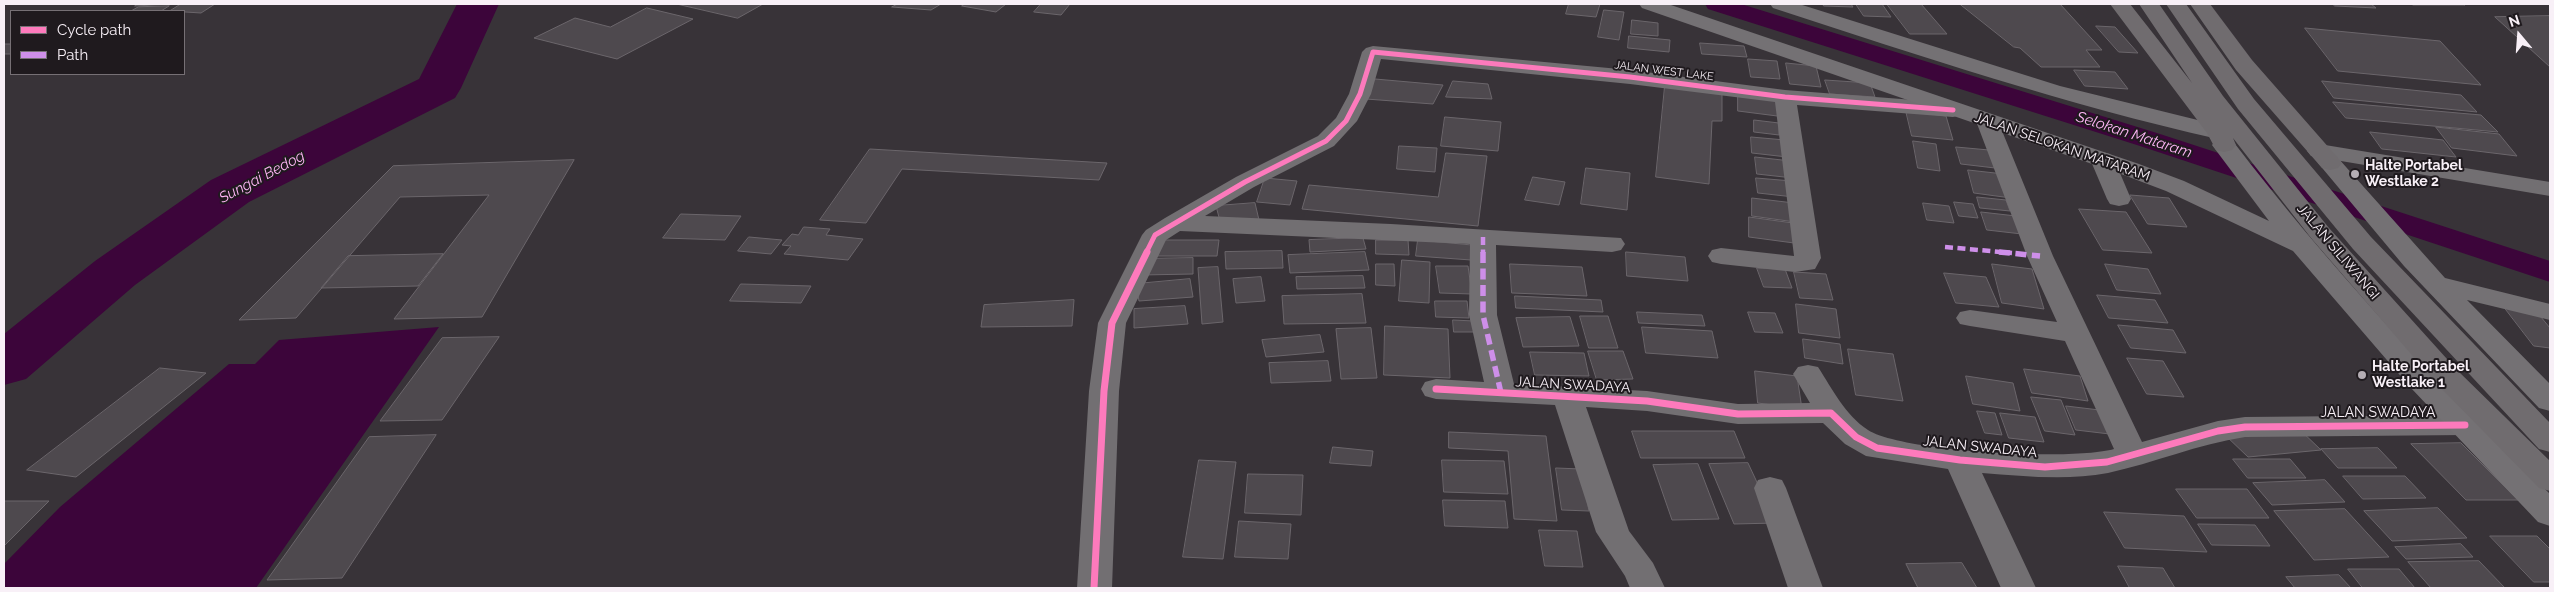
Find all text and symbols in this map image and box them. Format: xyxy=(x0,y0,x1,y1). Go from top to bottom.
legend xyxy=(10,10,185,75)
north arrow xyxy=(2494,10,2544,60)
text: N xyxy=(2507,11,2522,30)
text: Cycle path xyxy=(57,21,131,39)
text: Path xyxy=(57,46,88,64)
street label: JALAN WEST LAKE xyxy=(1614,58,1714,84)
water label: Selokan Mataram xyxy=(2074,108,2194,162)
street label: JALAN SELOKAN MATARAM xyxy=(1972,109,2152,185)
water label: Sungai Bedog xyxy=(216,147,308,207)
place label: Halte Portabel Westlake 2 xyxy=(2365,158,2462,190)
marker: Halte Portabel Westlake 2 xyxy=(2349,168,2361,180)
street label: JALAN SILIWANGI xyxy=(2293,201,2383,303)
place label: Halte Portabel Westlake 1 xyxy=(2372,359,2469,392)
marker: Halte Portabel Westlake 1 xyxy=(2356,369,2368,381)
street label: JALAN SWADAYA xyxy=(1515,374,1631,396)
street label: JALAN SWADAYA xyxy=(2320,405,2436,421)
street label: JALAN SWADAYA xyxy=(1922,433,2038,461)

